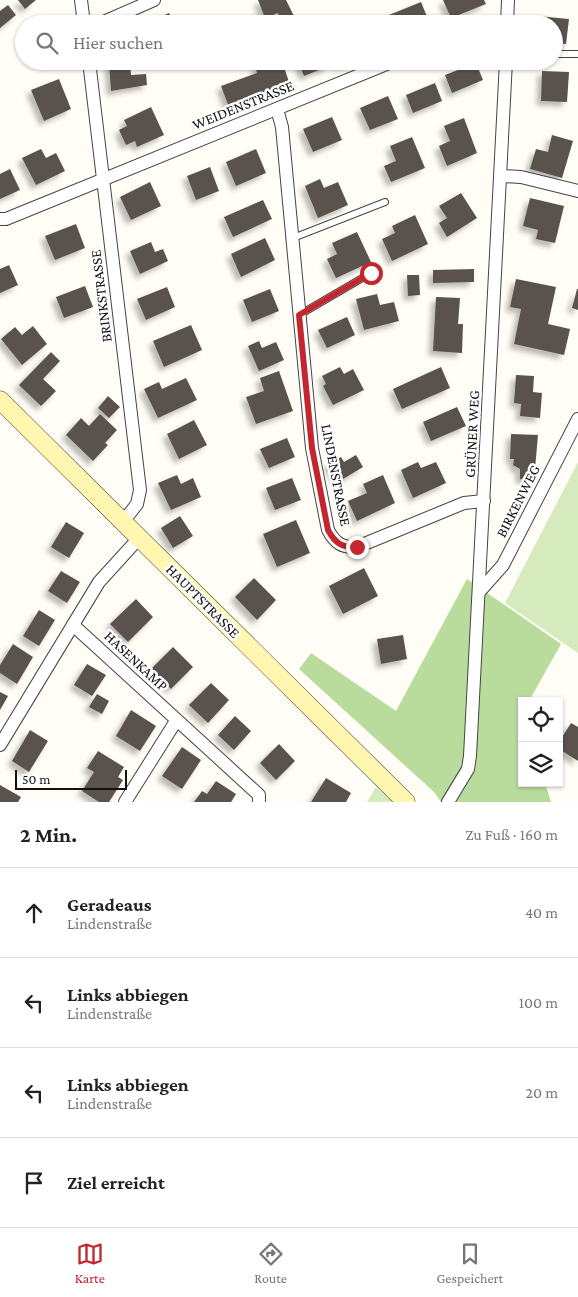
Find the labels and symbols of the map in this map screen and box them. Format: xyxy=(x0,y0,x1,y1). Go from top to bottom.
street label: WEIDENSTRASSE xyxy=(190,77,296,133)
street label: BRINKSTRASSE xyxy=(87,249,115,343)
route start xyxy=(360,262,383,285)
street label: GRÜNER WEG xyxy=(462,390,482,478)
street label: LINDENSTRASSE xyxy=(318,423,354,527)
street label: BIRKENWEG xyxy=(493,462,543,540)
route end xyxy=(346,536,369,559)
street label: HAUPTSTRASSE xyxy=(163,561,243,641)
street label: HASENKAMP xyxy=(101,628,171,694)
scale bar xyxy=(15,767,128,790)

